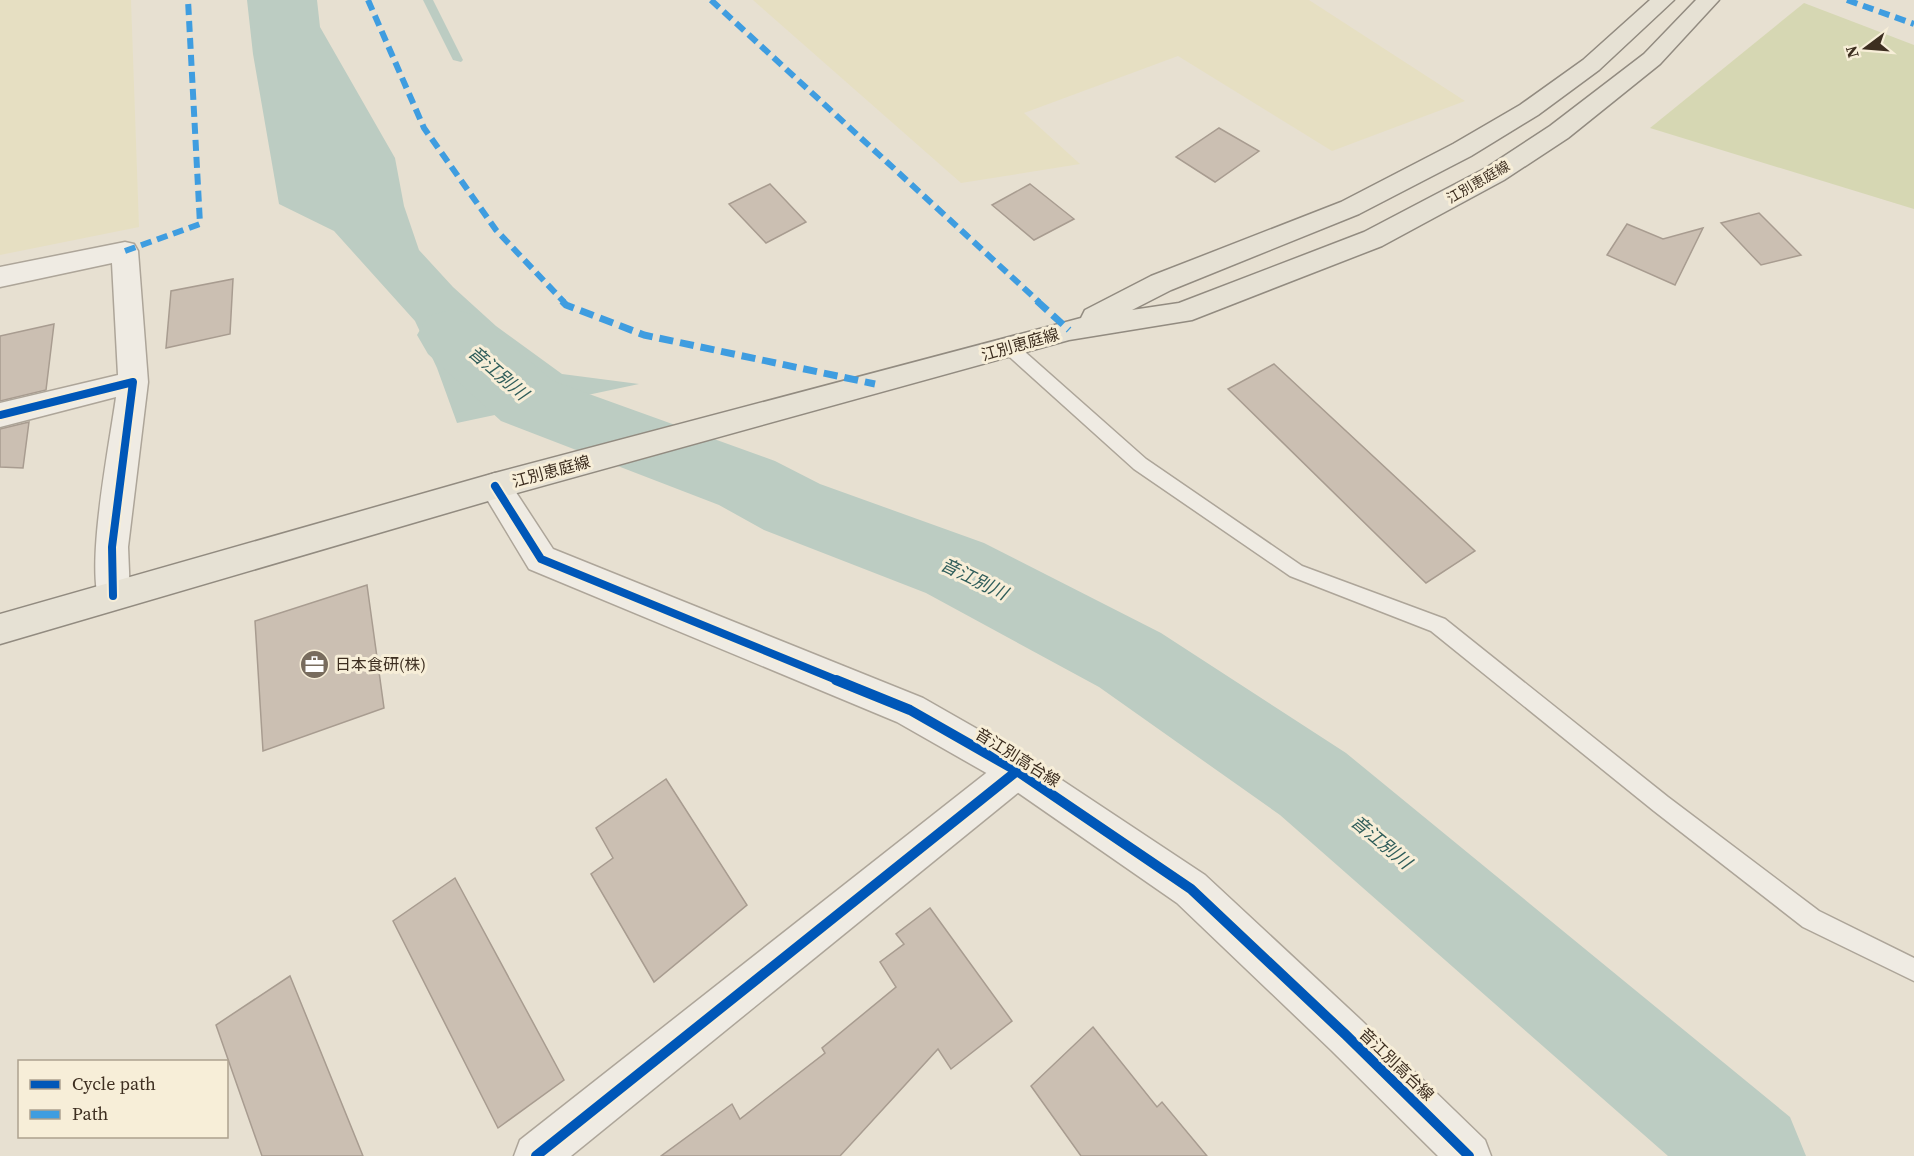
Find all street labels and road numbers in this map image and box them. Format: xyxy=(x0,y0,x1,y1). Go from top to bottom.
street label: 江別恵庭線 xyxy=(1443,156,1513,208)
street label: 江別恵庭線 xyxy=(979,322,1061,366)
street label: 江別恵庭線 xyxy=(510,450,592,492)
street label: 音江別高台線 xyxy=(971,722,1065,792)
street label: 音江別高台線 xyxy=(1355,1023,1439,1105)

